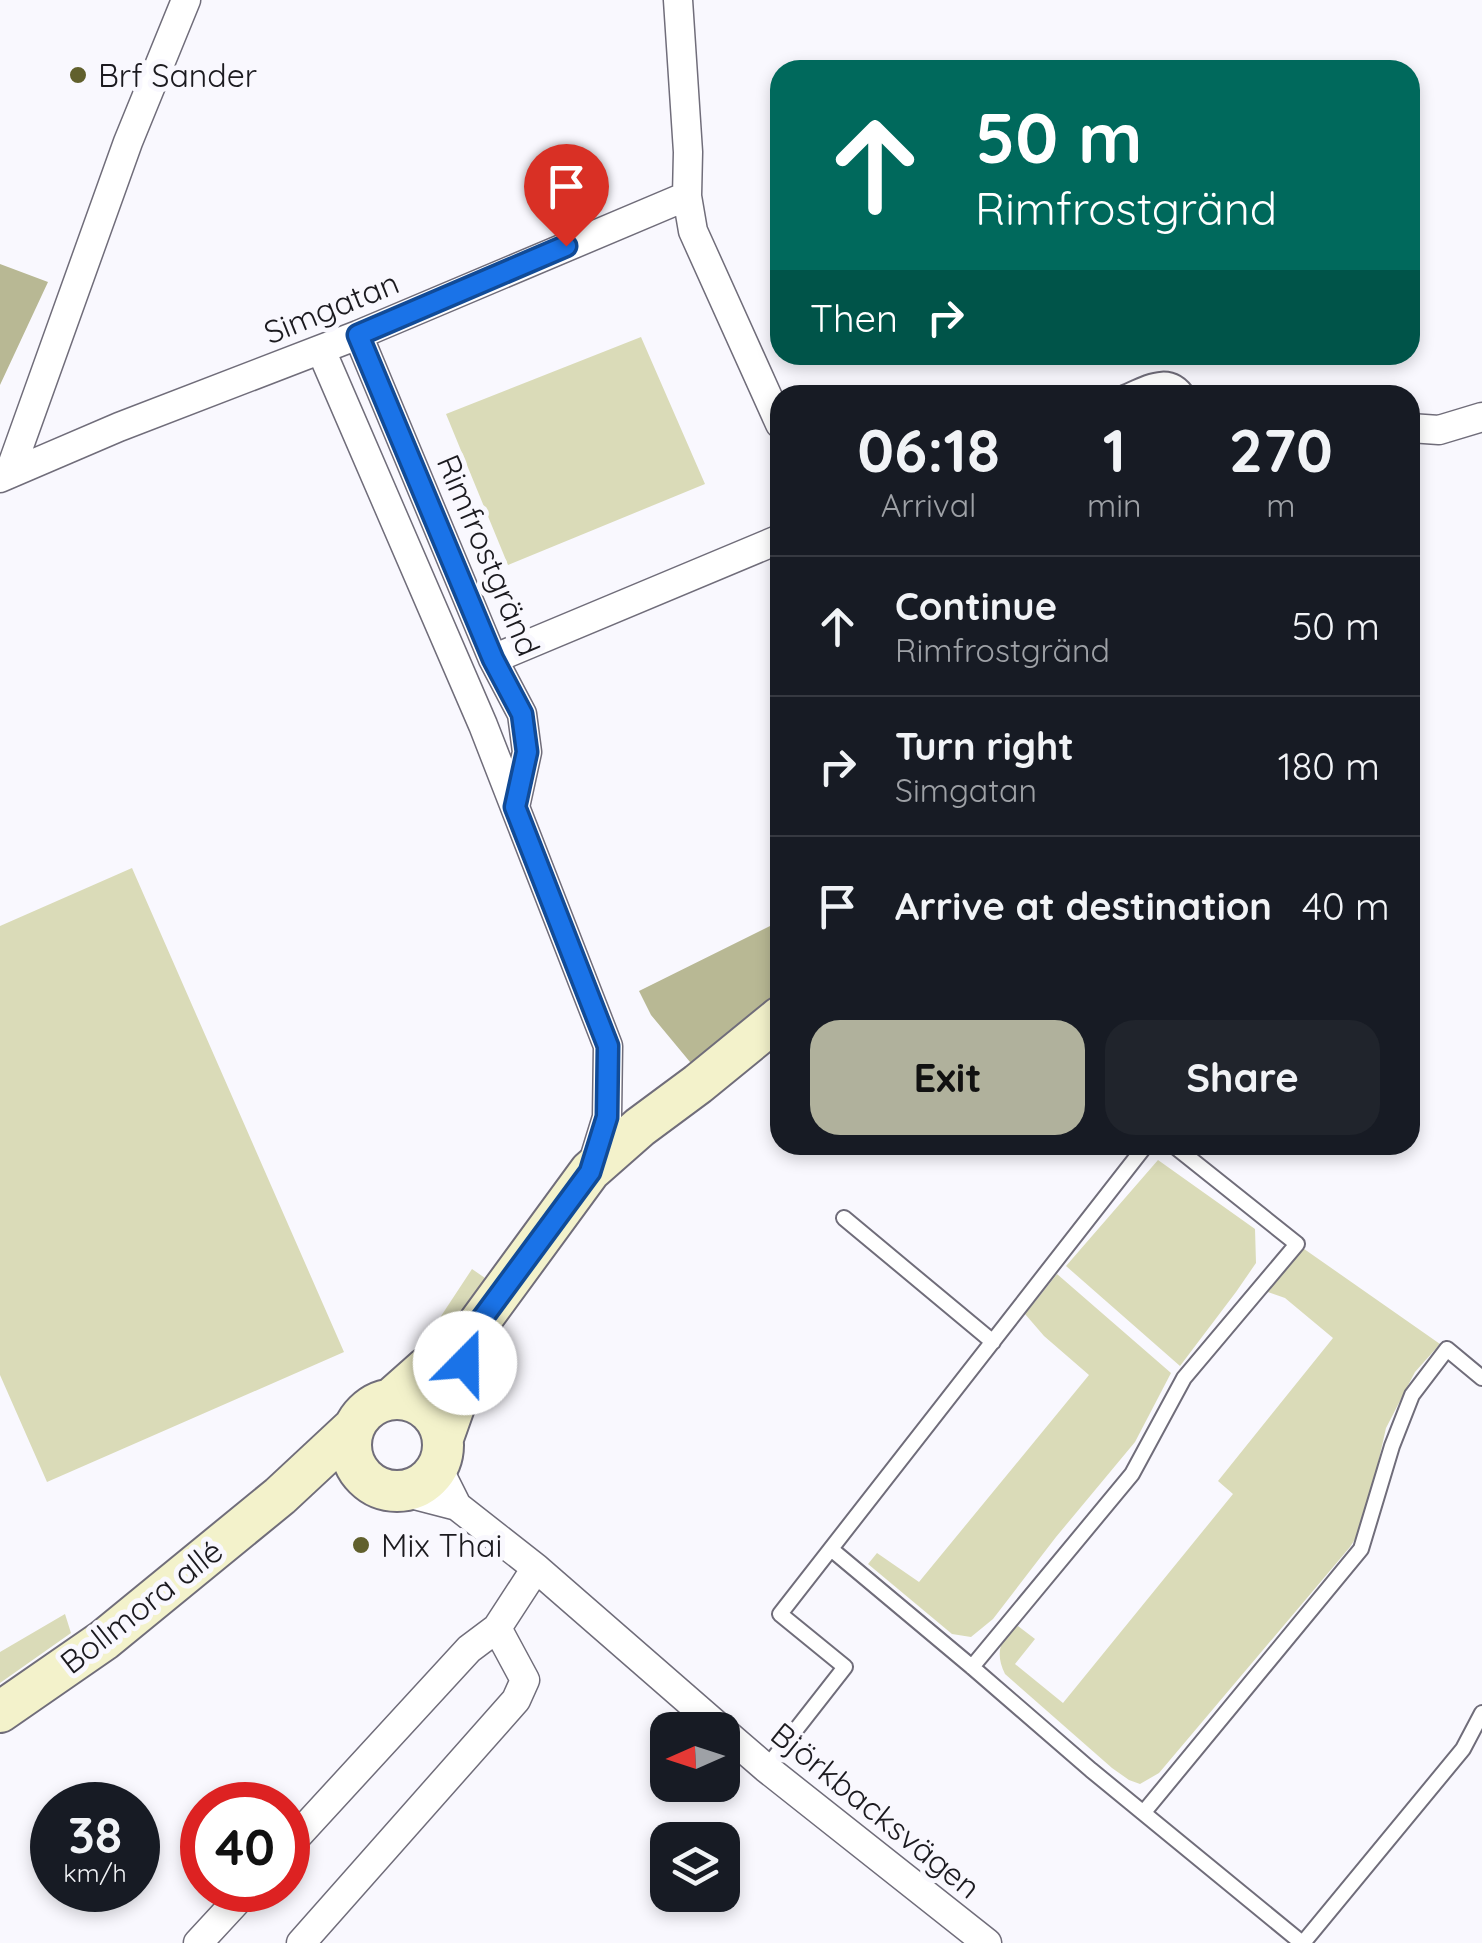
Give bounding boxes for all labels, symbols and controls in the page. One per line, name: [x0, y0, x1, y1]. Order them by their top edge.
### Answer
place label: Brf Sander: [98, 55, 257, 95]
marker: Brf Sander: [67, 64, 89, 86]
text: 50 m: [975, 93, 1142, 181]
icon: ahead: [810, 100, 940, 230]
pin: [524, 144, 609, 247]
icon: arrive: [539, 159, 594, 214]
text: Rimfrostgränd: [975, 180, 1277, 236]
street label: Simgatan: [258, 262, 404, 352]
icon: right: [918, 290, 973, 345]
text: Then: [810, 294, 898, 342]
text: 06:18: [857, 412, 1000, 487]
text: 1: [1103, 412, 1126, 487]
text: 270: [1229, 412, 1333, 487]
street label: Rimfrostgränd: [429, 448, 549, 662]
text: Arrival: [881, 485, 976, 525]
text: min: [1087, 485, 1142, 525]
text: m: [1266, 485, 1295, 525]
text: Continue: [895, 582, 1057, 630]
icon: ahead: [810, 599, 865, 654]
text: 50 m: [1292, 602, 1380, 650]
text: Rimfrostgränd: [895, 630, 1110, 670]
text: Turn right: [895, 722, 1074, 770]
icon: right: [810, 739, 865, 794]
text: 180 m: [1278, 742, 1380, 790]
text: Simgatan: [895, 770, 1037, 810]
icon: arrive: [810, 879, 865, 934]
text: Arrive at destination: [895, 882, 1272, 930]
text: 40 m: [1302, 882, 1390, 930]
button: Exit: [810, 1020, 1085, 1135]
button: Share: [1105, 1020, 1380, 1135]
position arrow: [413, 1311, 517, 1415]
place label: Mix Thai: [381, 1525, 502, 1565]
street label: Bollmora allé: [52, 1530, 230, 1682]
marker: Mix Thai: [350, 1534, 372, 1556]
north arrow: [650, 1712, 740, 1802]
map controls: [650, 1712, 740, 1912]
street label: Björkbacksvägen: [763, 1713, 989, 1907]
speed limit sign: 40: [180, 1782, 310, 1912]
text: 38: [68, 1803, 122, 1866]
button: layers: [650, 1822, 740, 1912]
text: km/h: [63, 1857, 127, 1888]

